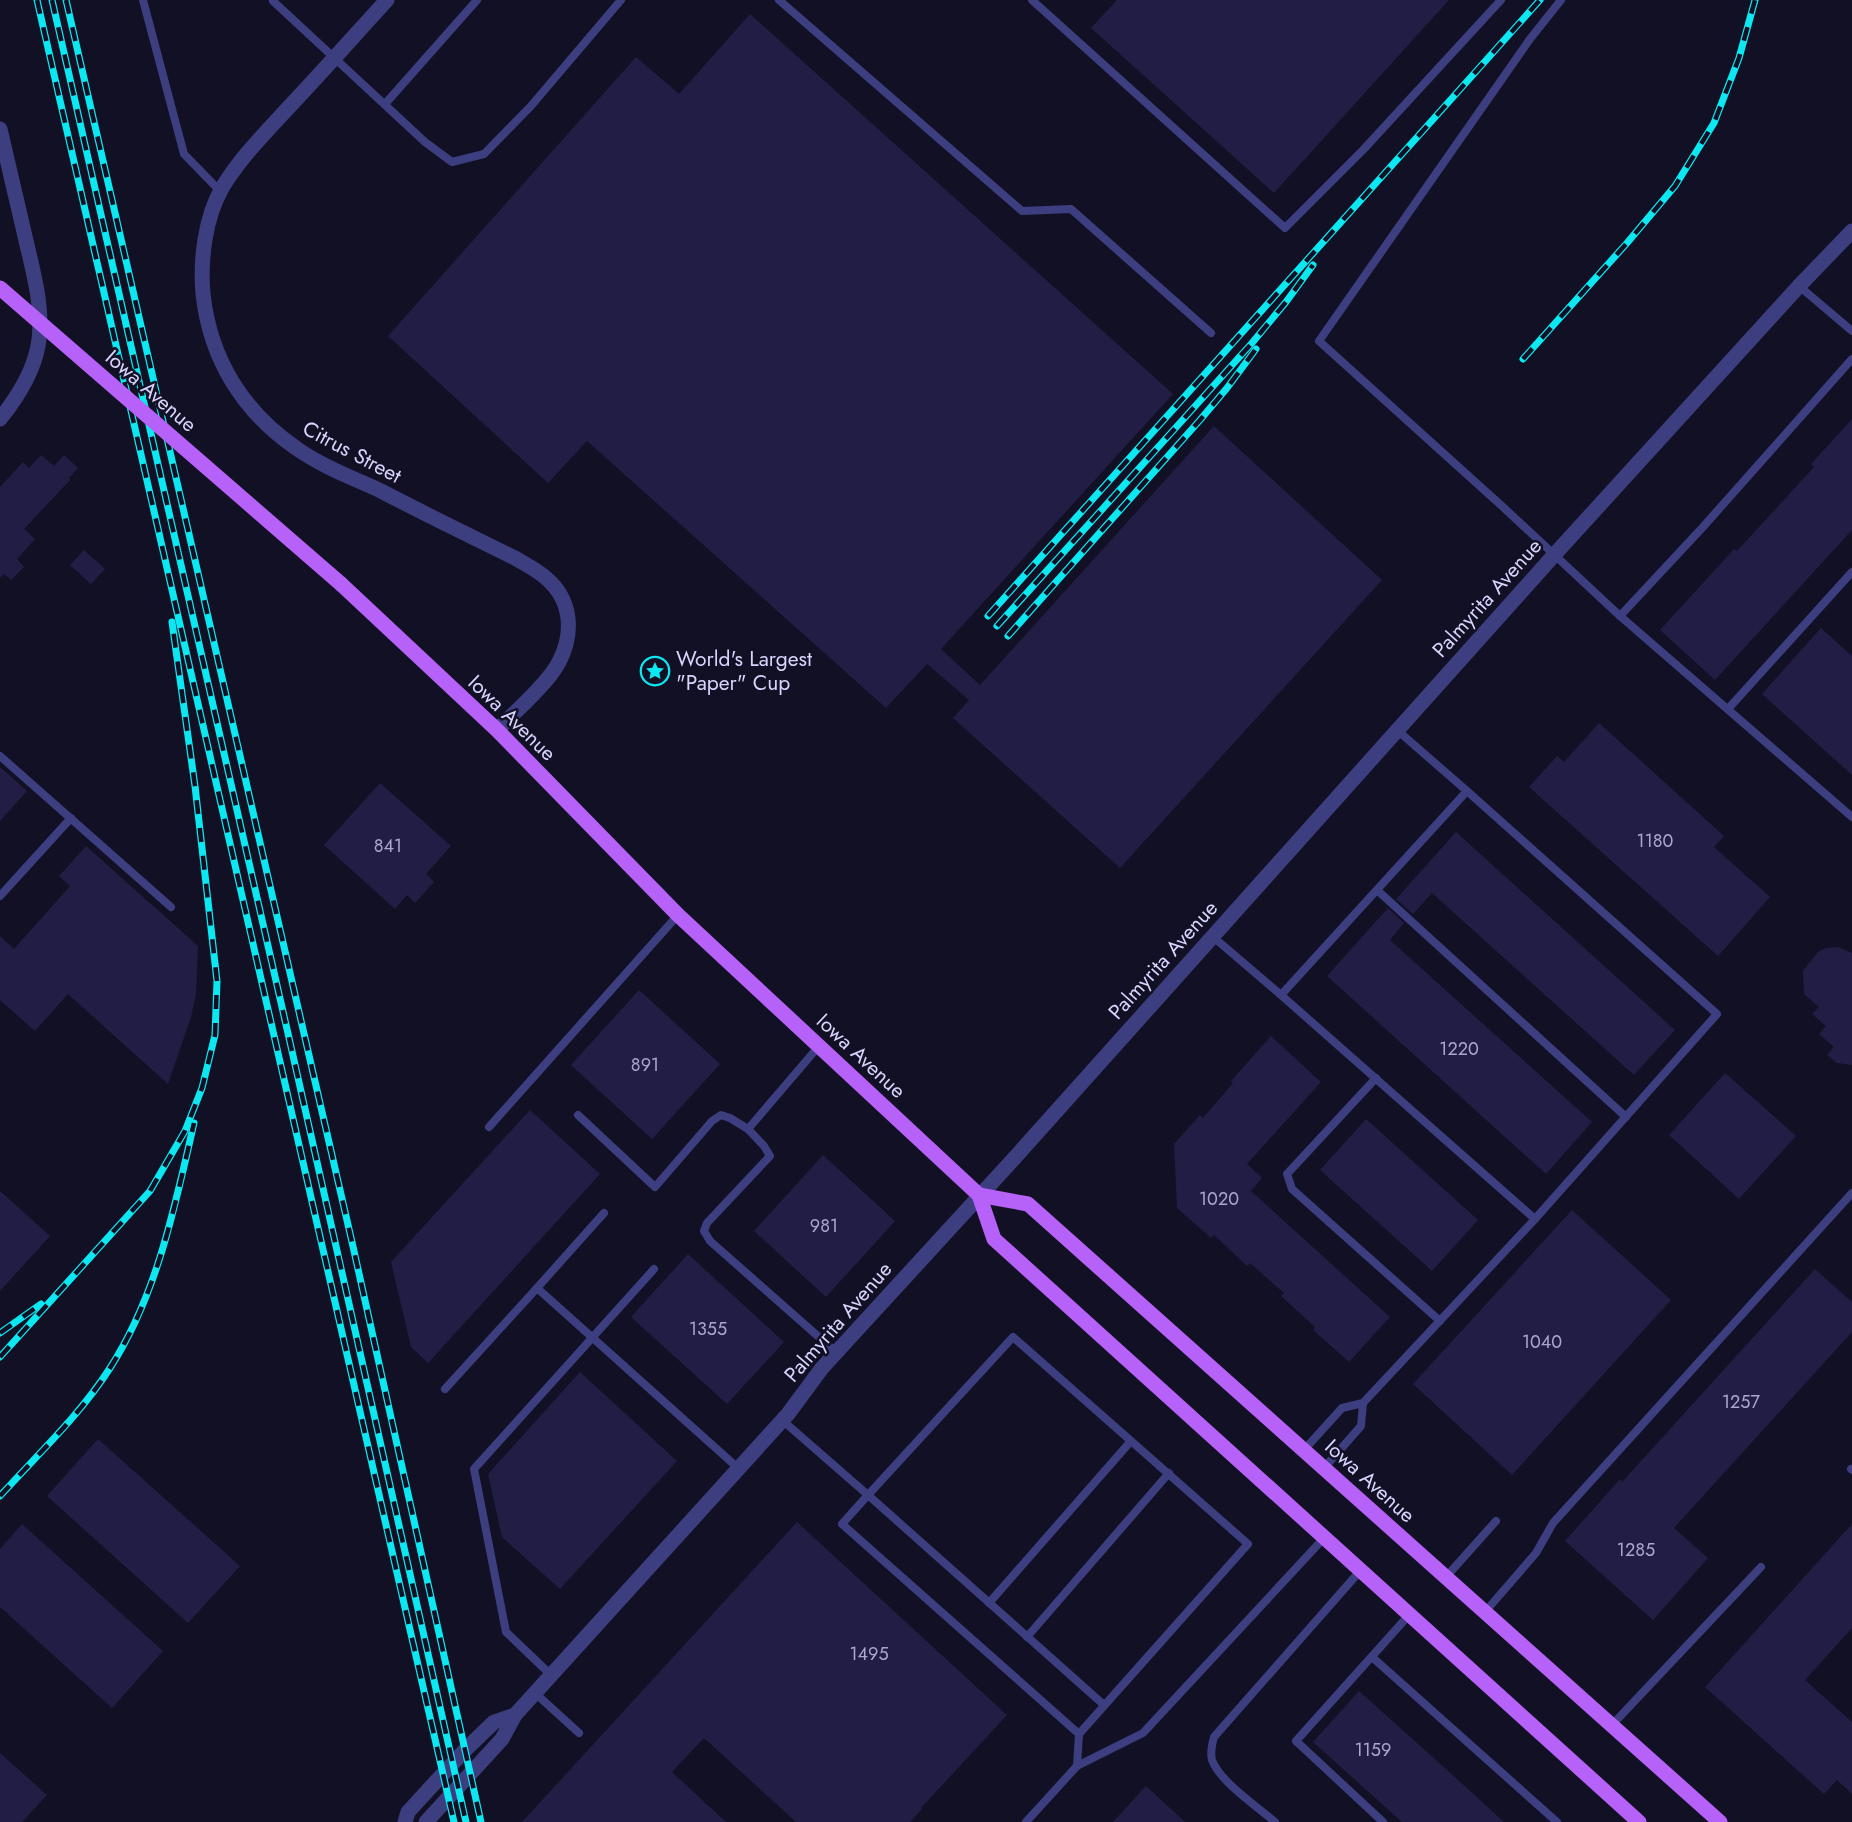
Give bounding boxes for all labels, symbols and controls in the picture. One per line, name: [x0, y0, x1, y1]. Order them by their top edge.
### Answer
street label: Iowa Avenue: [99, 343, 203, 439]
street label: Citrus Street: [297, 413, 407, 491]
street label: Palmyrita Avenue: [1425, 532, 1549, 664]
place label: World's Largest "Paper" Cup: [676, 644, 812, 698]
place icon: World's Largest "Paper" Cup: [639, 655, 671, 687]
street label: Iowa Avenue: [461, 668, 563, 768]
house number: 1180: [1637, 828, 1674, 854]
house number: 841: [374, 833, 402, 859]
street label: Palmyrita Avenue: [1101, 894, 1225, 1026]
street label: Iowa Avenue: [810, 1007, 912, 1105]
house number: 1220: [1439, 1036, 1479, 1062]
house number: 891: [631, 1052, 659, 1078]
house number: 1020: [1199, 1186, 1239, 1212]
house number: 981: [810, 1213, 838, 1239]
street label: Palmyrita Avenue: [777, 1255, 899, 1389]
house number: 1355: [689, 1316, 727, 1342]
house number: 1040: [1522, 1329, 1562, 1355]
house number: 1257: [1722, 1389, 1761, 1415]
street label: Iowa Avenue: [1318, 1432, 1422, 1530]
house number: 1285: [1617, 1537, 1655, 1563]
house number: 1495: [849, 1641, 889, 1667]
house number: 1159: [1355, 1737, 1391, 1763]

